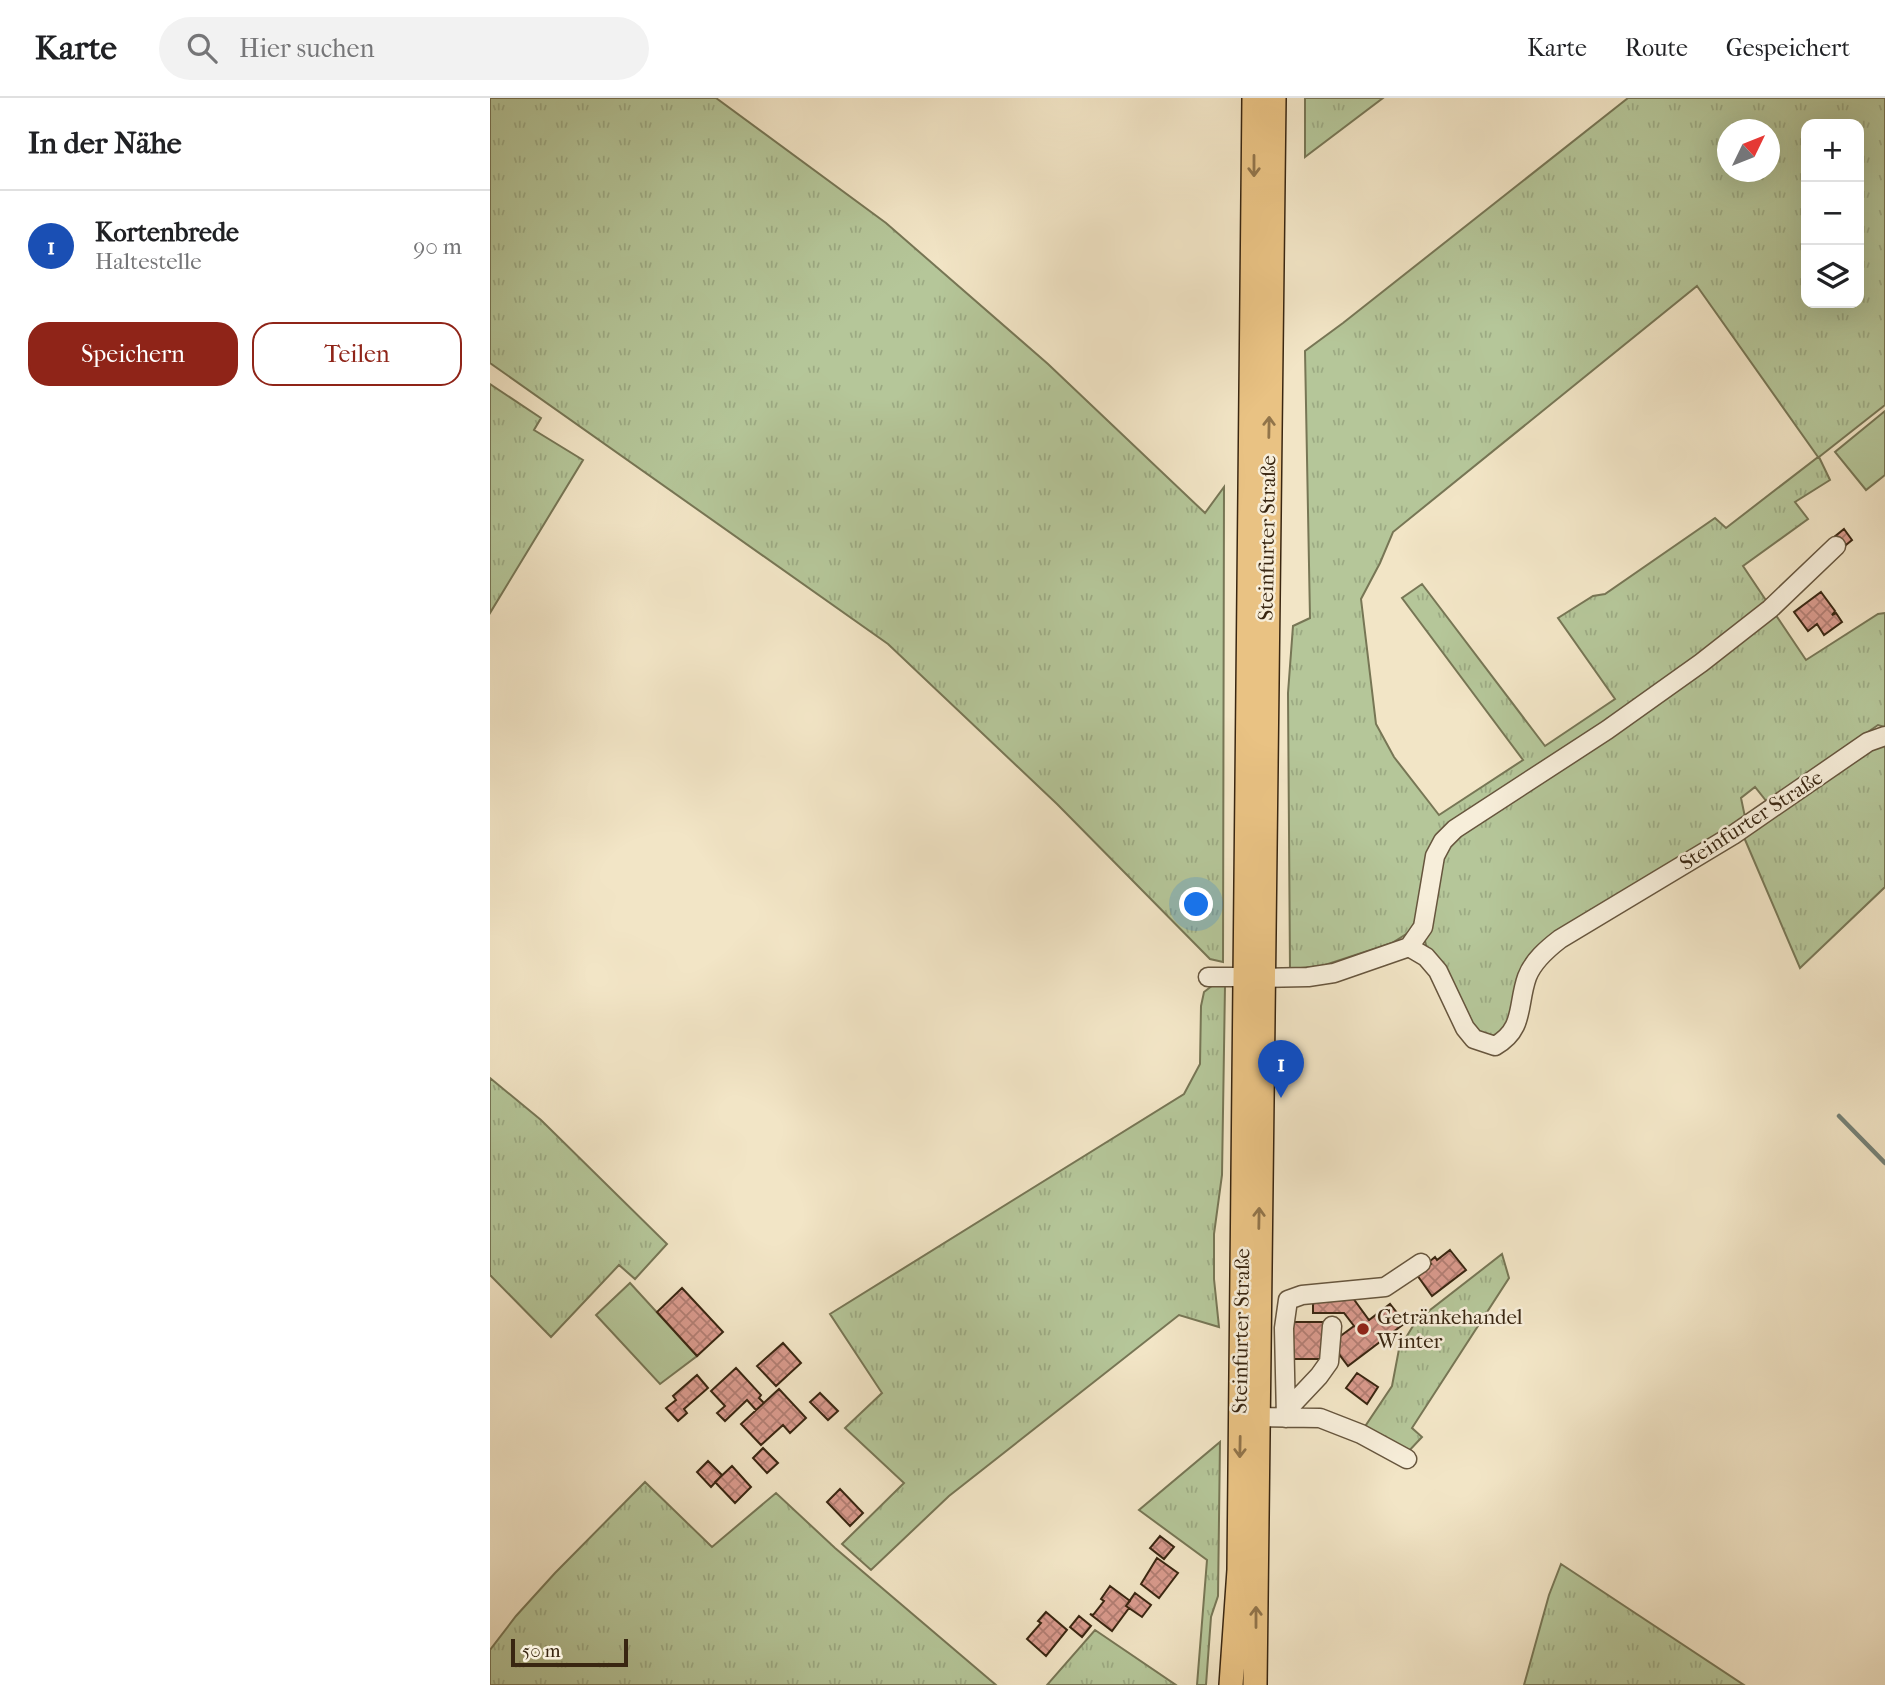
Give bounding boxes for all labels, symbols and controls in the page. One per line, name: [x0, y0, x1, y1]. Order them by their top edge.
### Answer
search box: [159, 17, 649, 80]
text: Karte: [35, 29, 117, 68]
icon: search: [183, 29, 221, 67]
text: Hier suchen: [239, 33, 375, 64]
text: Karte: [1527, 34, 1587, 62]
text: Route: [1625, 34, 1688, 62]
text: Gespeichert: [1726, 34, 1850, 62]
north arrow: [1717, 119, 1780, 182]
map controls: [1801, 119, 1864, 308]
button: +: [1801, 119, 1864, 182]
text: In der Nähe: [28, 126, 182, 161]
one-way arrow: [1247, 154, 1261, 177]
button: −: [1801, 182, 1864, 245]
text: Kortenbrede: [95, 217, 239, 248]
text: 1: [47, 233, 55, 260]
text: 90 m: [413, 233, 462, 260]
button: layers: [1801, 245, 1864, 308]
text: Haltestelle: [95, 248, 202, 275]
button: Speichern: [28, 322, 238, 386]
button: Teilen: [252, 322, 462, 386]
one-way arrow: [1262, 416, 1276, 439]
street label: Steinfurter Straße: [1254, 455, 1280, 621]
street label: Steinfurter Straße: [1675, 765, 1827, 875]
your location: [1179, 887, 1213, 921]
pin: 1: [1258, 1040, 1304, 1098]
one-way arrow: [1253, 1207, 1266, 1230]
street label: Steinfurter Straße: [1228, 1248, 1254, 1414]
place label: Getränkehandel Winter: [1376, 1305, 1523, 1353]
marker: Getränkehandel Winter: [1355, 1321, 1371, 1337]
one-way arrow: [1233, 1435, 1247, 1458]
one-way arrow: [1249, 1606, 1263, 1629]
scale bar: [511, 1636, 628, 1668]
text: 50 m: [522, 1640, 561, 1662]

